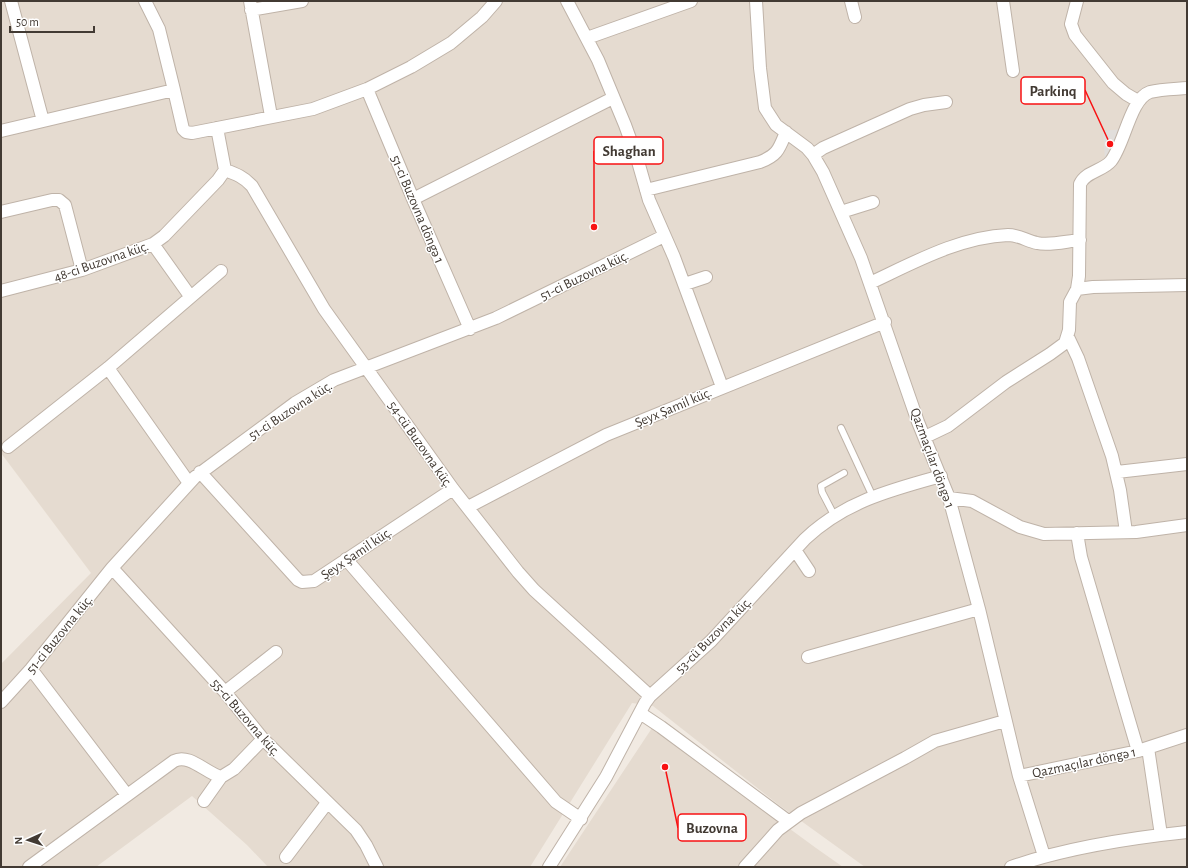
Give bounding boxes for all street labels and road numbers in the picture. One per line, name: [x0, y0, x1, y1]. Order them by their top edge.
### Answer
street label: 51-ci Buzovna döngə 1: [388, 153, 446, 266]
street label: 48-ci Buzovna küç.: [52, 239, 151, 285]
street label: 51-ci Buzovna küç.: [538, 248, 631, 303]
street label: 51-ci Buzovna küç.: [246, 379, 335, 443]
street label: Şeyx Şamil küç.: [633, 385, 714, 430]
street label: 54-cü Buzovna küç.: [385, 399, 455, 490]
street label: Qazmaçılar döngə 1: [907, 406, 957, 510]
street label: Şeyx Şamil küç.: [319, 525, 394, 583]
street label: 51-ci Buzovna küç.: [24, 593, 96, 677]
street label: 53-cü Buzovna küç.: [673, 595, 754, 676]
street label: 55-ci Buzovna küç.: [208, 676, 283, 759]
street label: Qazmaçılar döngə 1: [1031, 745, 1137, 781]

